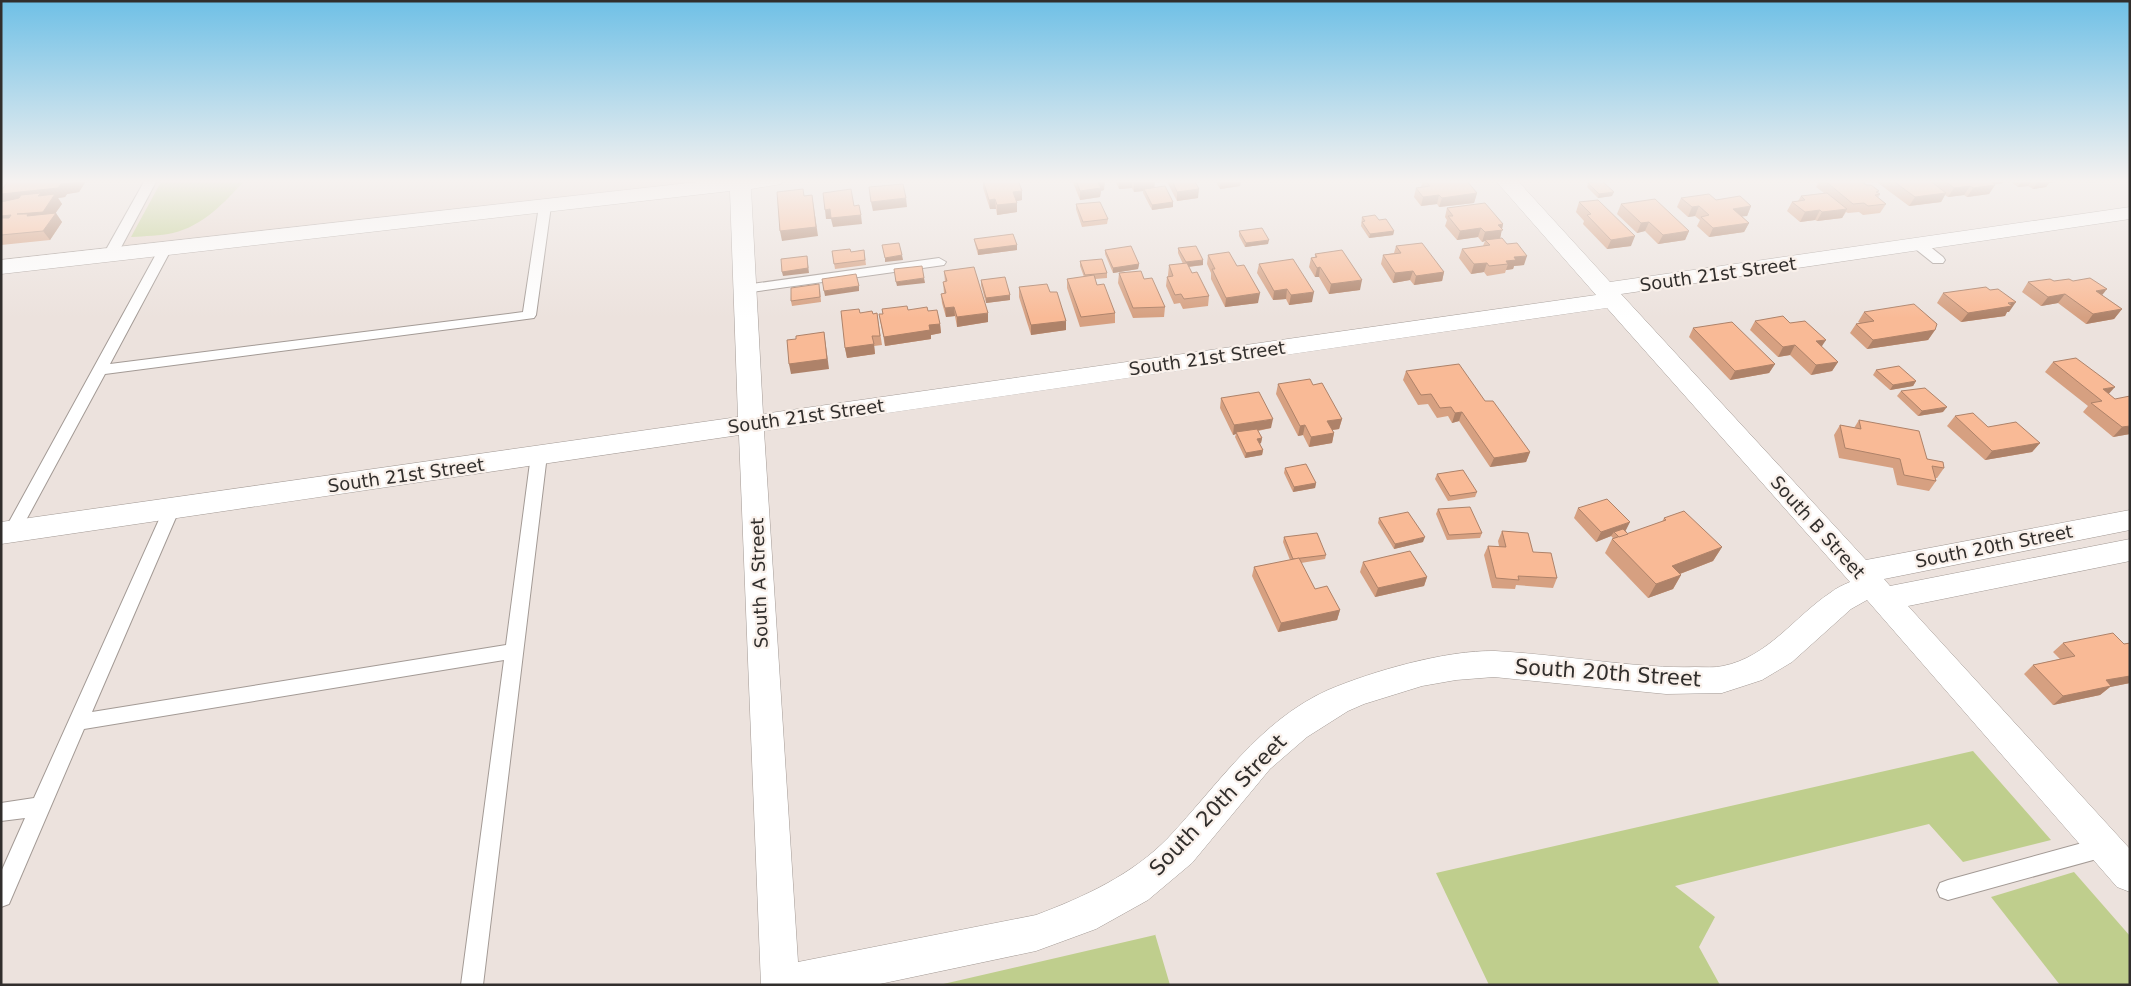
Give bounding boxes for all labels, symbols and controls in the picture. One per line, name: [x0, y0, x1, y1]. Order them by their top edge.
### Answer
street label: South 21st Street: [1638, 253, 1798, 295]
street label: South 21st Street: [1127, 337, 1287, 379]
street label: South 21st Street: [726, 395, 886, 437]
street label: South 21st Street: [326, 454, 486, 496]
street label: South B Street: [1766, 471, 1870, 583]
street label: South A Street: [746, 517, 772, 649]
street label: South 20th Street: [1914, 520, 2074, 572]
street label: South 20th Street: [1514, 655, 1702, 691]
street label: South 20th Street: [1145, 730, 1291, 880]

